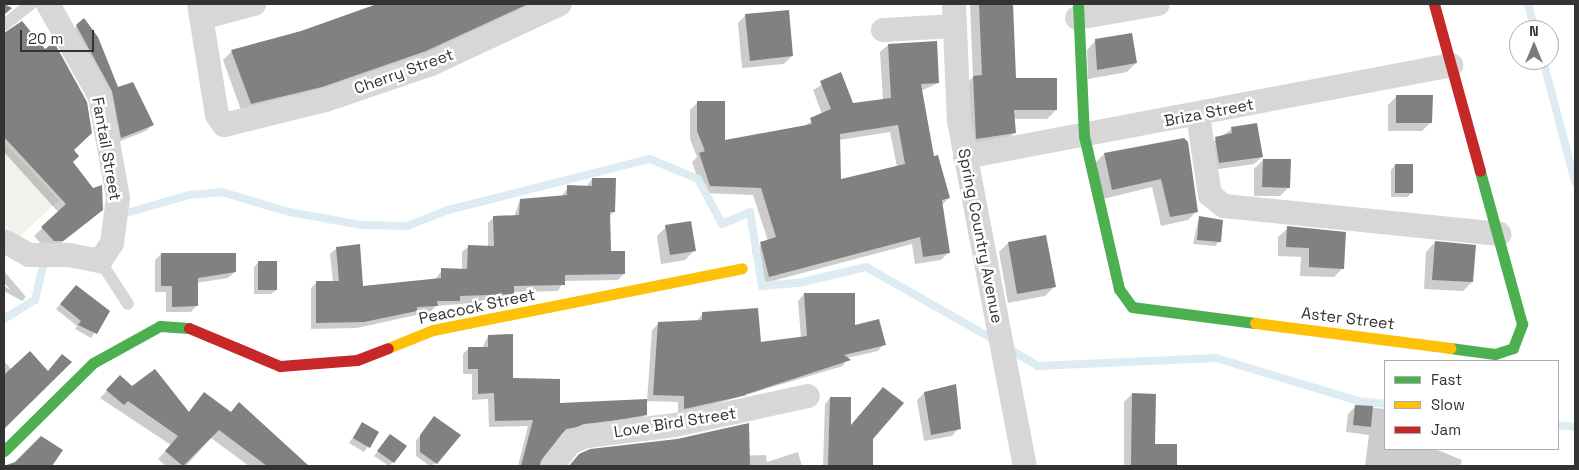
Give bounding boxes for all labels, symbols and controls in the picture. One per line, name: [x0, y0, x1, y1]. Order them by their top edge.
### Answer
scale bar: [22, 20, 96, 52]
north arrow: [1509, 20, 1559, 70]
text: N: [1529, 22, 1539, 40]
text: 20 m: [28, 29, 63, 48]
street label: Cherry Street: [352, 45, 456, 99]
street label: Briza Street: [1162, 95, 1256, 131]
street label: Fantail Street: [87, 96, 125, 202]
street label: Spring Country Avenue: [954, 147, 1006, 325]
street label: Peacock Street: [417, 285, 537, 329]
street label: Aster Street: [1300, 304, 1396, 334]
legend: [1384, 360, 1559, 450]
text: Fast: [1431, 370, 1462, 389]
text: Slow: [1431, 395, 1465, 414]
street label: Love Bird Street: [612, 404, 738, 442]
text: Jam: [1431, 420, 1461, 439]

